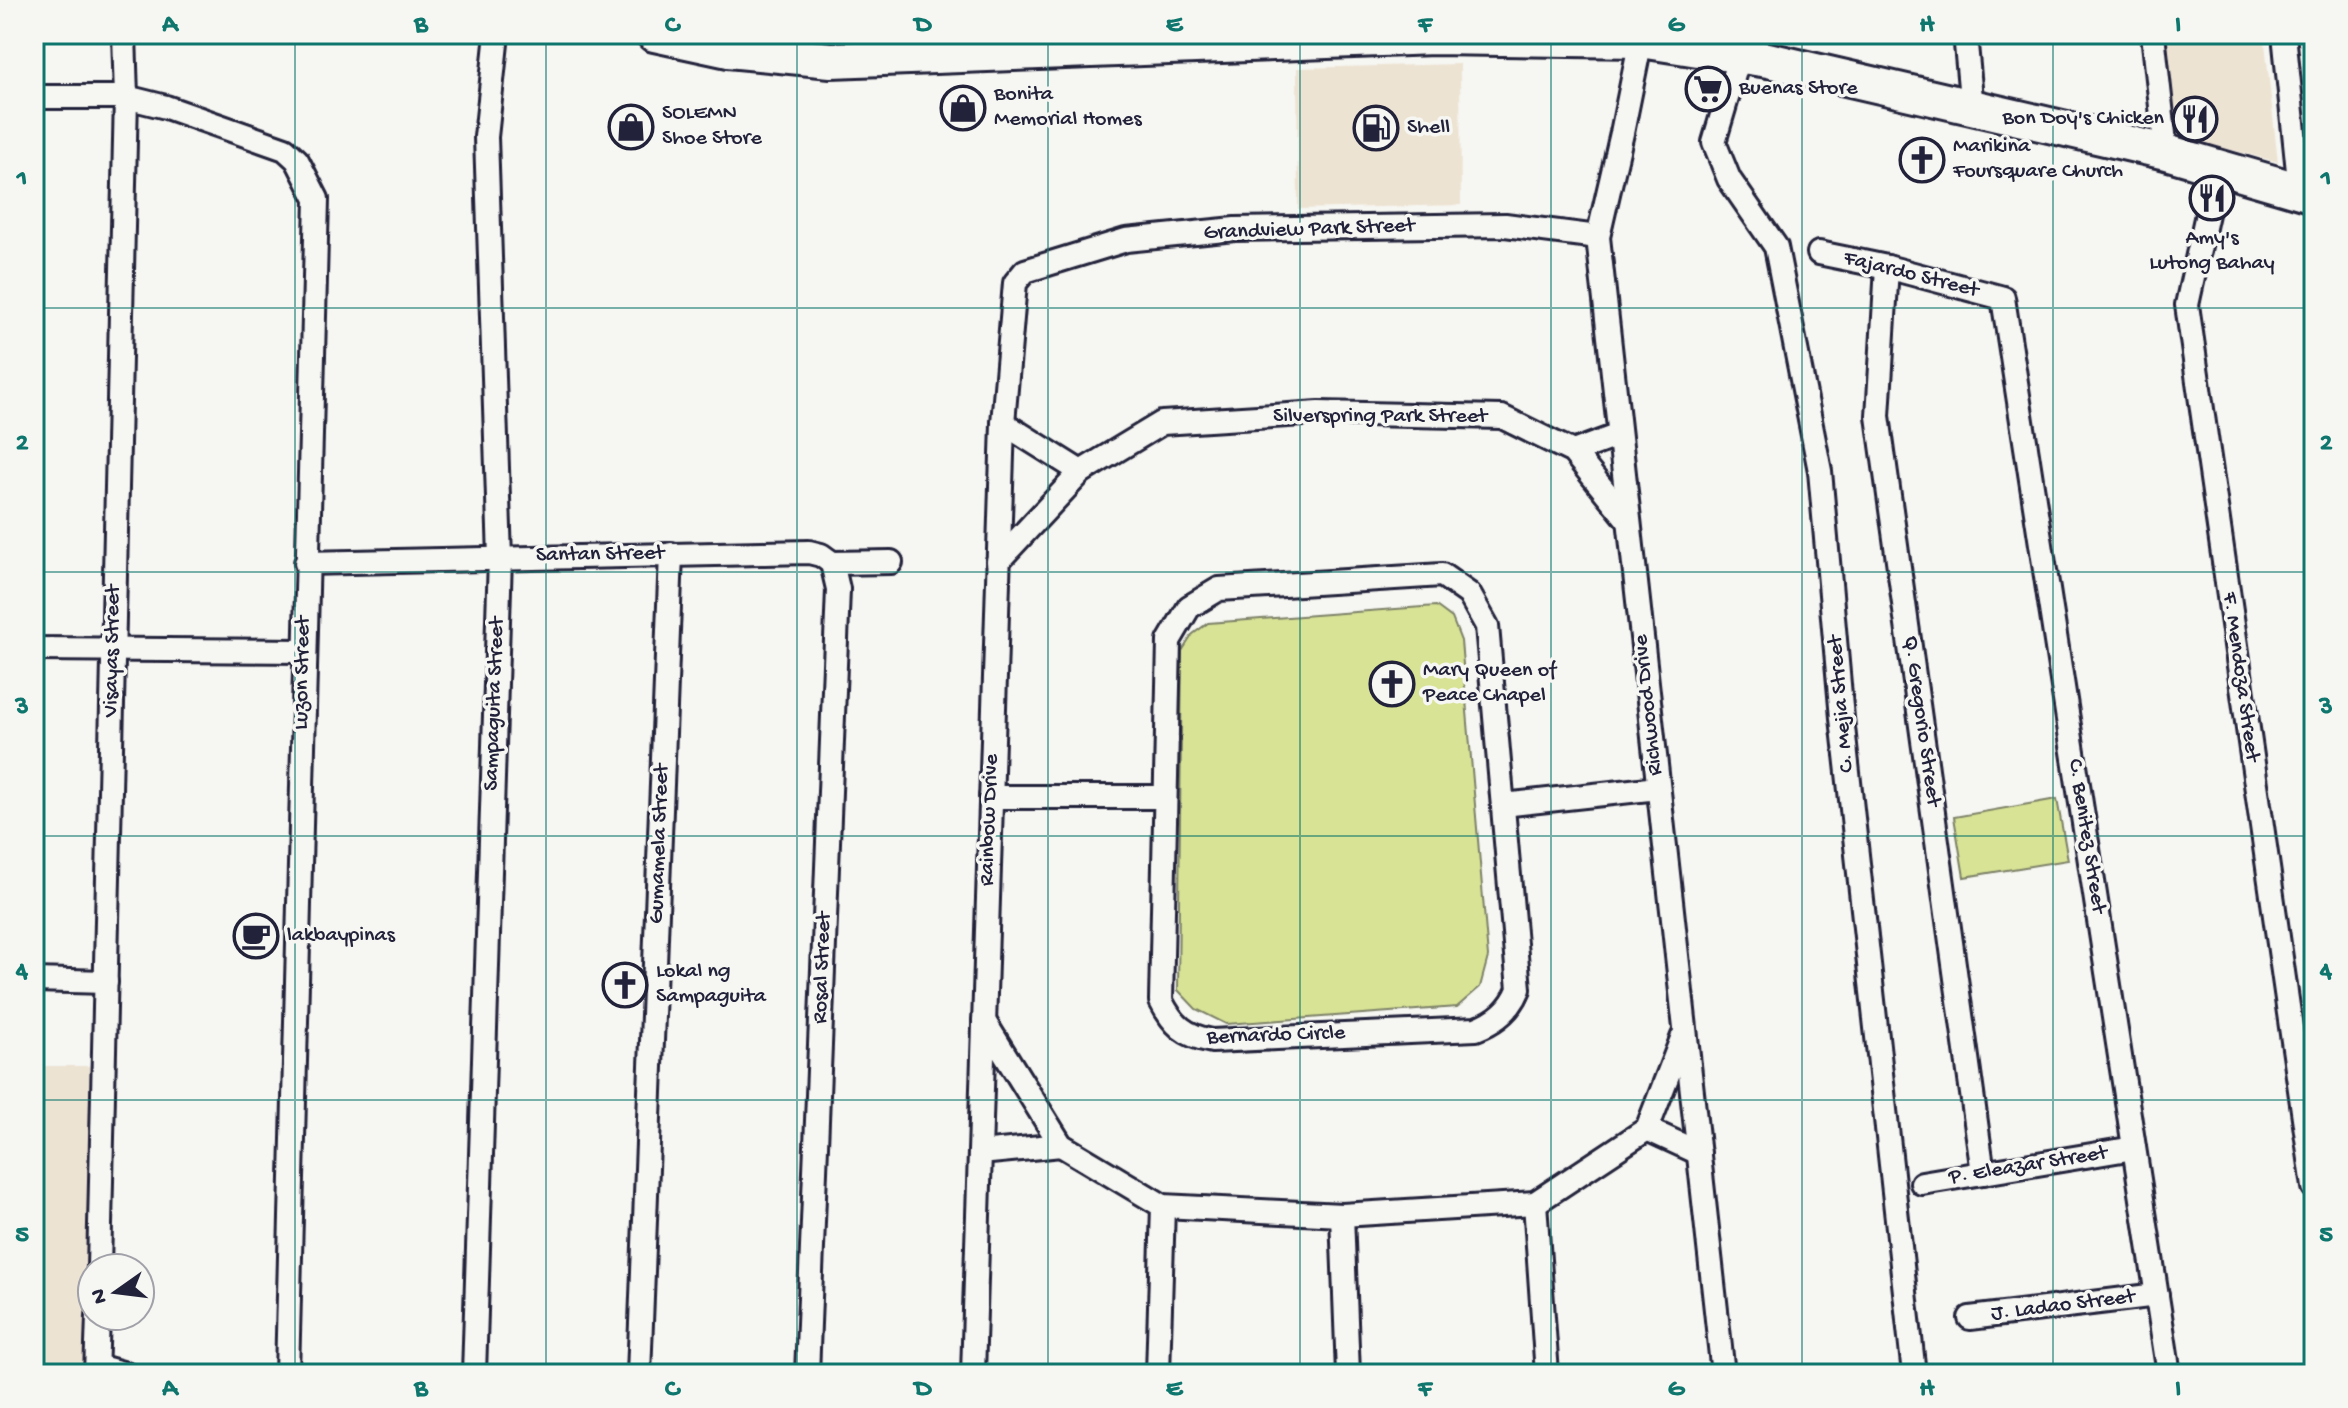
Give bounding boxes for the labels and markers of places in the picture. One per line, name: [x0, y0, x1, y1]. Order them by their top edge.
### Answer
supermarket icon: Buenas Store: [1684, 65, 1732, 113]
place label: Buenas Store: [1738, 76, 1858, 102]
place label: Bonita Memorial Homes: [993, 82, 1142, 133]
shop icon: Bonita Memorial Homes: [939, 84, 987, 132]
restaurant icon: Bon Doy's Chicken: [2171, 95, 2219, 143]
place label: SOLEMN Shoe Store: [662, 101, 762, 152]
shop icon: SOLEMN Shoe Store: [607, 103, 655, 151]
fuel station icon: Shell: [1352, 104, 1400, 152]
place label: Bon Doy's Chicken: [2002, 106, 2165, 132]
place label: Shell: [1407, 115, 1450, 141]
place label: Marikina Foursquare Church: [1952, 134, 2123, 185]
church icon: Marikina Foursquare Church: [1898, 136, 1946, 184]
restaurant icon: Amy's Lutong Bahay: [2188, 174, 2236, 222]
place label: Amy's Lutong Bahay: [2149, 226, 2275, 277]
place label: Mary Queen of Peace Chapel: [1422, 658, 1558, 709]
church icon: Mary Queen of Peace Chapel: [1368, 660, 1416, 708]
cafe icon: lakbaypinas: [232, 912, 280, 960]
place label: lakbaypinas: [287, 923, 396, 949]
place label: Lokal ng Sampaguita: [656, 959, 767, 1010]
church icon: Lokal ng Sampaguita: [601, 961, 649, 1009]

